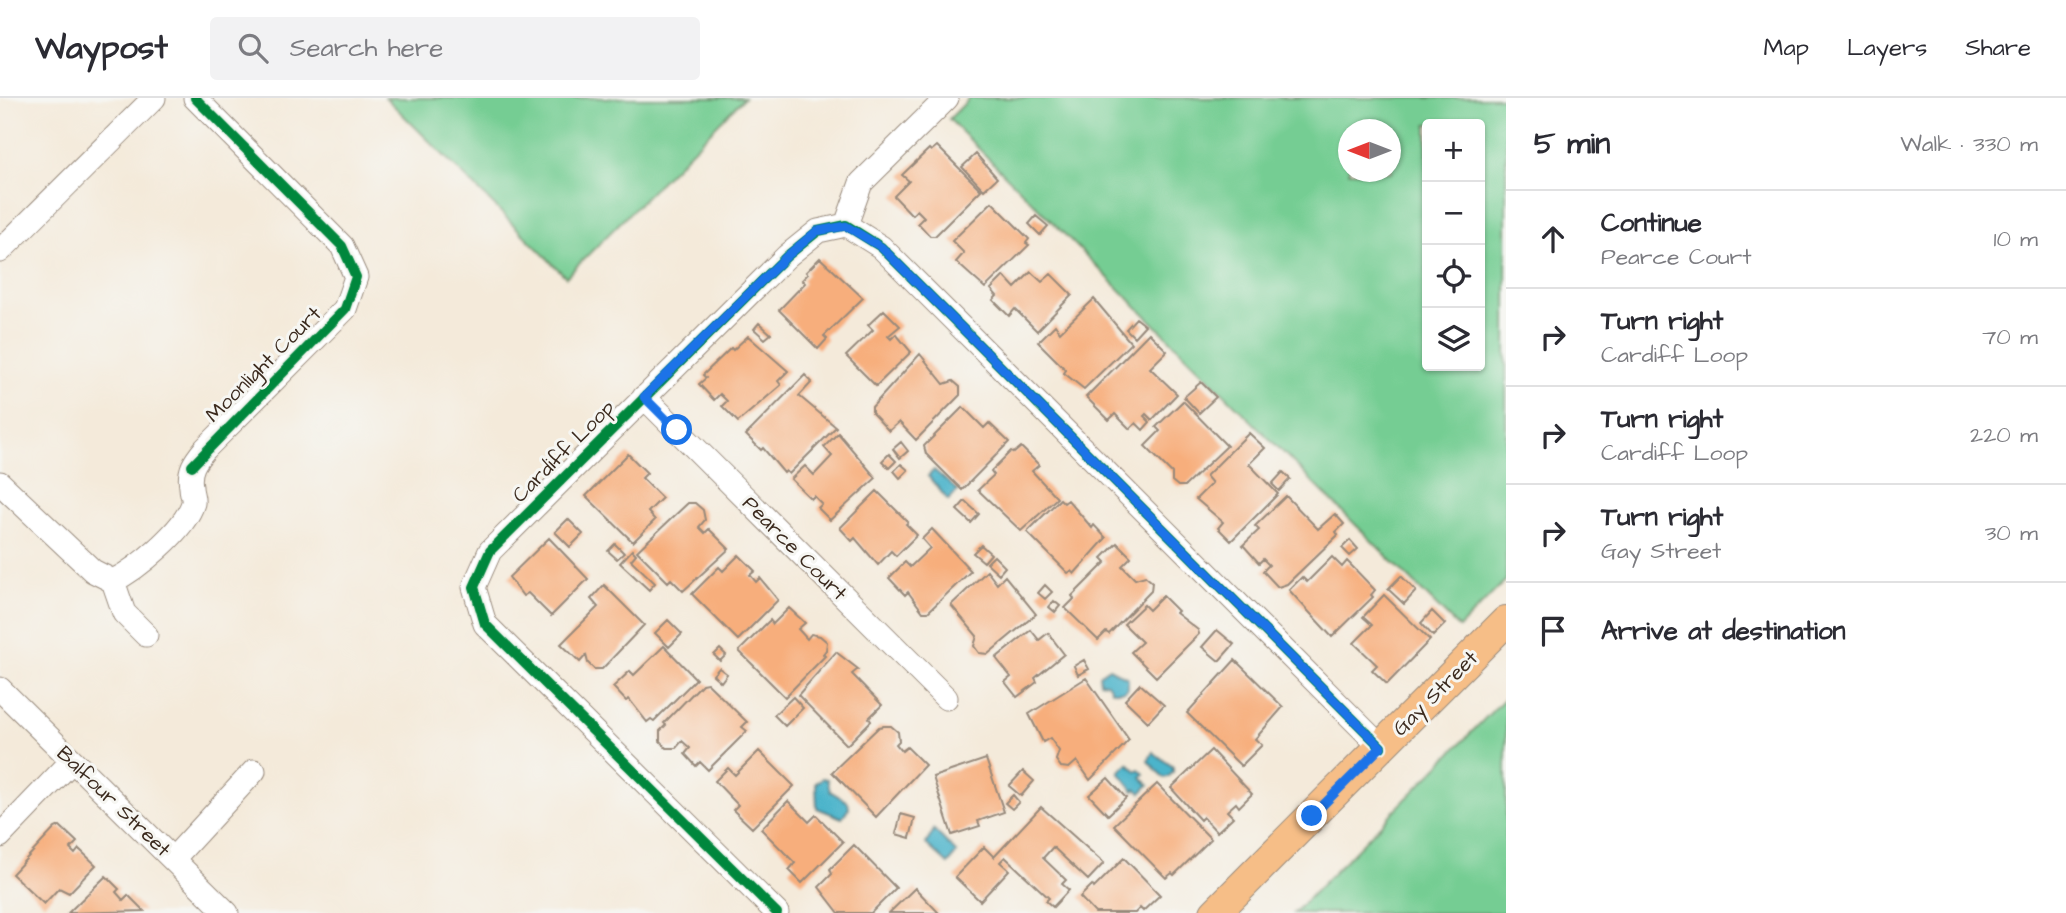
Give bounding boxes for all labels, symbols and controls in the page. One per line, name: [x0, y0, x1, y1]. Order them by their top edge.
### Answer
search box: [210, 17, 700, 80]
text: Waypost: [35, 25, 168, 71]
icon: search: [234, 29, 272, 67]
text: Search here: [290, 30, 443, 66]
text: Map: [1764, 31, 1809, 65]
text: Layers: [1847, 31, 1927, 65]
text: Share: [1965, 31, 2031, 65]
north arrow: [1338, 119, 1401, 182]
map controls: [1422, 119, 1485, 371]
button: +: [1422, 119, 1485, 182]
text: 5 min: [1534, 123, 1610, 165]
text: Walk · 330 m: [1900, 128, 2038, 160]
button: −: [1422, 182, 1485, 245]
text: Continue: [1601, 205, 1702, 241]
icon: ahead: [1534, 220, 1572, 258]
text: 10 m: [1993, 223, 2038, 255]
text: Pearce Court: [1601, 241, 1752, 273]
button: locate: [1422, 245, 1485, 308]
street label: Moonlight Court: [199, 299, 330, 430]
text: Turn right: [1601, 303, 1723, 339]
button: layers: [1422, 308, 1485, 371]
icon: right: [1534, 318, 1572, 356]
text: 70 m: [1982, 321, 2038, 353]
text: Cardiff Loop: [1601, 339, 1748, 371]
street label: Cardiff Loop: [506, 393, 622, 510]
text: Turn right: [1601, 401, 1723, 437]
route start: [661, 414, 692, 445]
icon: right: [1534, 416, 1572, 454]
text: 220 m: [1970, 419, 2038, 451]
text: Cardiff Loop: [1601, 437, 1748, 469]
street label: Pearce Court: [736, 489, 854, 608]
text: Turn right: [1601, 499, 1723, 535]
icon: right: [1534, 514, 1572, 552]
text: 30 m: [1985, 517, 2038, 549]
text: Gay Street: [1601, 535, 1721, 567]
icon: arrive: [1534, 612, 1572, 650]
text: Arrive at destination: [1601, 613, 1846, 649]
street label: Gay Street: [1386, 644, 1486, 744]
street label: Balfour Street: [50, 739, 178, 864]
route end: [1296, 800, 1327, 831]

